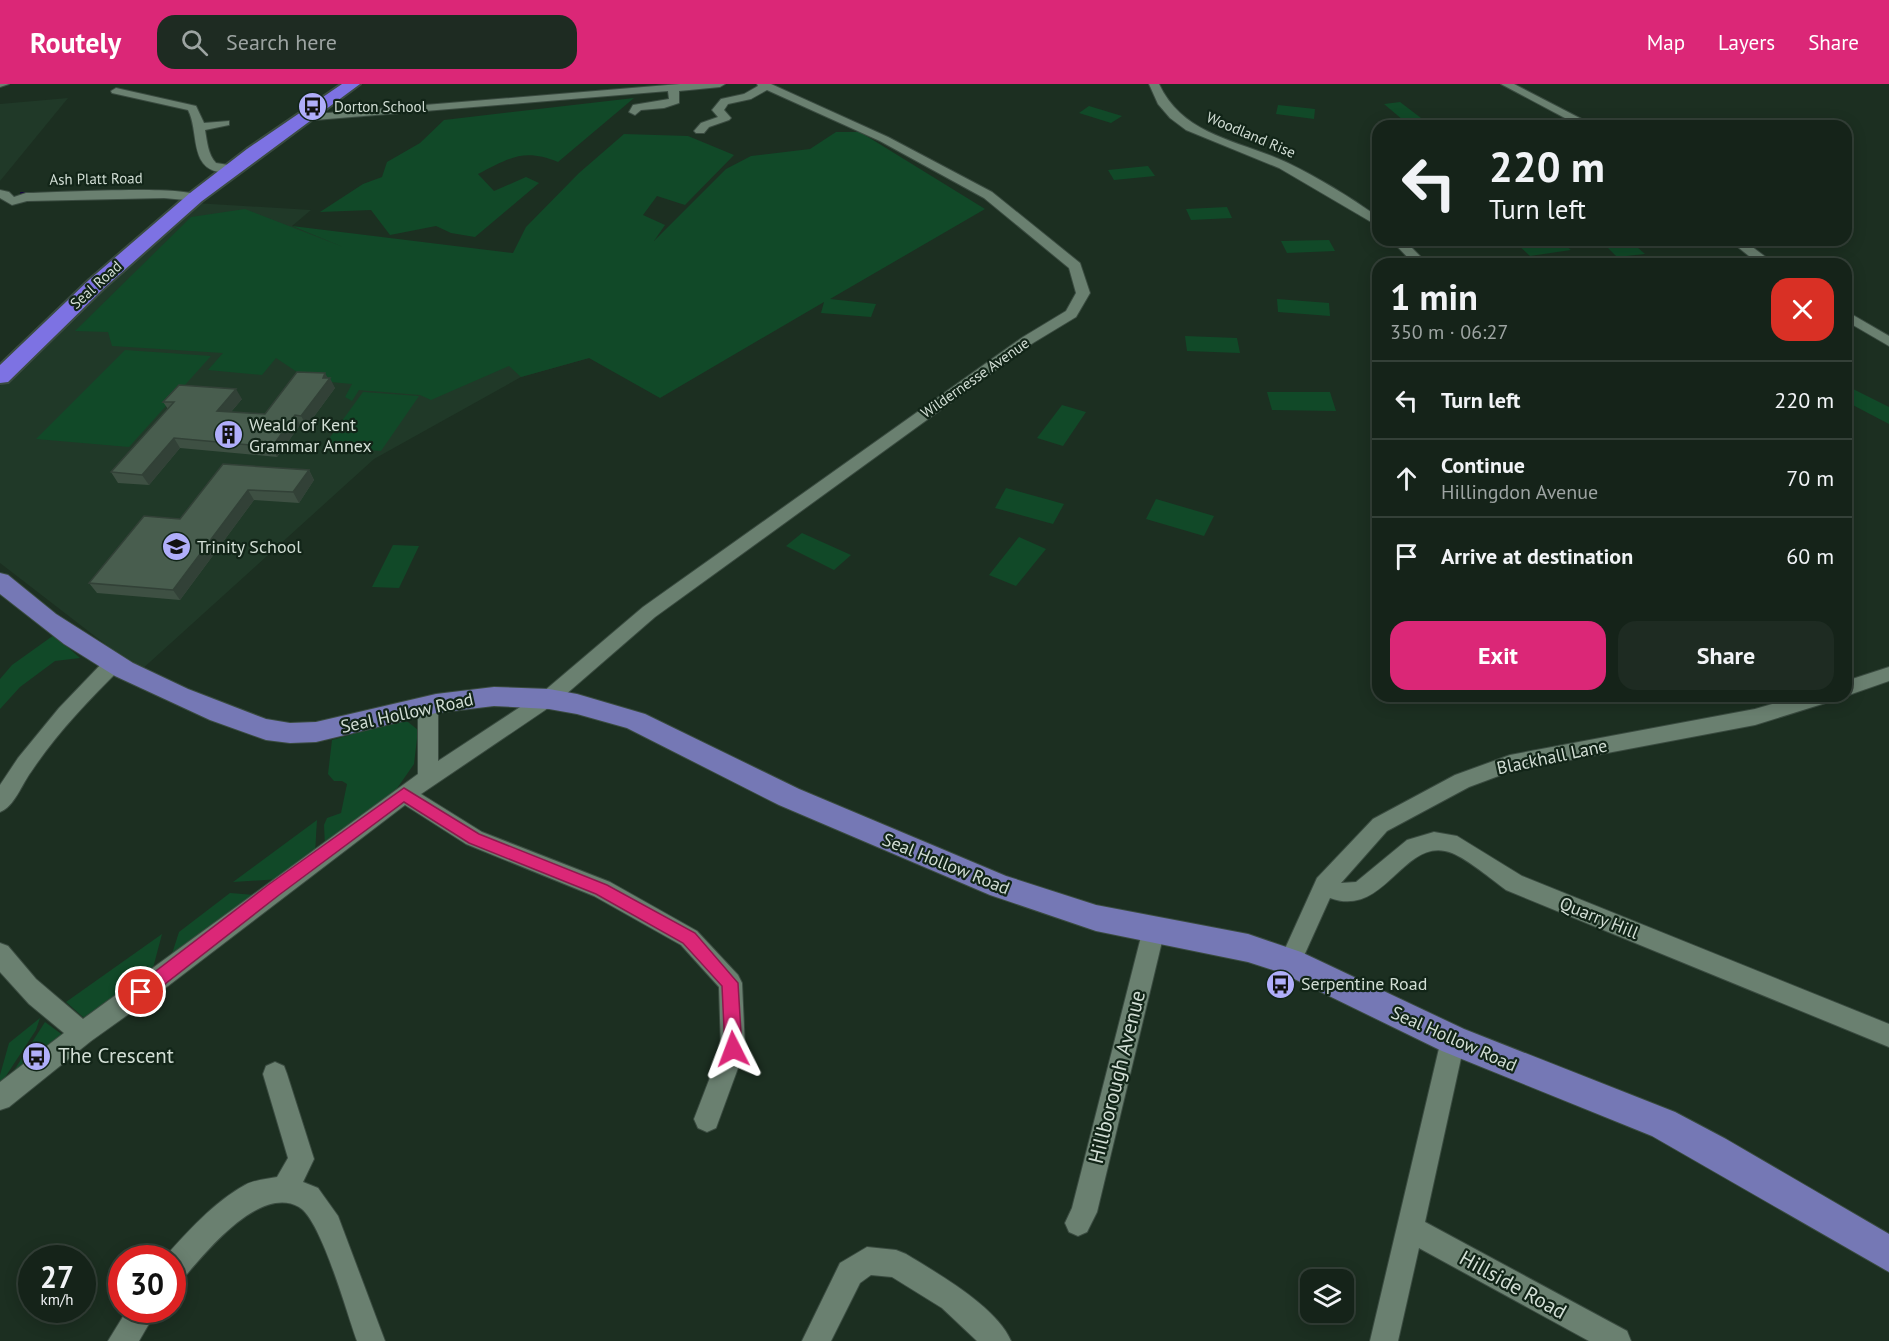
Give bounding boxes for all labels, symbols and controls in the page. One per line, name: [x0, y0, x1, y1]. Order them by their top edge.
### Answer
search box: [157, 15, 577, 69]
text: Routely: [30, 24, 121, 61]
icon: search: [178, 26, 211, 59]
text: Search here: [226, 28, 337, 56]
text: Map: [1647, 29, 1685, 56]
text: Layers: [1718, 29, 1775, 56]
text: Share: [1808, 29, 1859, 56]
bus stop icon: Dorton School: [297, 91, 329, 123]
place label: Dorton School: [334, 97, 427, 116]
street label: Woodland Rise: [1204, 107, 1299, 162]
text: 220 m: [1489, 139, 1605, 194]
icon: left: [1390, 144, 1468, 222]
street label: Ash Platt Road: [49, 168, 143, 189]
text: Turn left: [1489, 192, 1586, 226]
street label: Seal Road: [66, 256, 125, 313]
text: 1 min: [1390, 273, 1478, 320]
button: close: [1771, 278, 1834, 341]
text: 350 m · 06:27: [1390, 319, 1508, 345]
street label: Wildernesse Avenue: [917, 333, 1033, 422]
icon: left: [1390, 384, 1423, 417]
text: Turn left: [1441, 386, 1521, 414]
text: 220 m: [1774, 386, 1834, 414]
place label: Weald of Kent Grammar Annex: [249, 413, 372, 457]
building icon: Weald of Kent Grammar Annex: [212, 419, 244, 451]
text: Continue: [1441, 451, 1525, 479]
icon: ahead: [1390, 462, 1423, 495]
text: 70 m: [1786, 464, 1834, 492]
text: Hillingdon Avenue: [1441, 479, 1598, 505]
school or university icon: Trinity School: [160, 531, 192, 563]
place label: Trinity School: [197, 535, 302, 558]
icon: arrive: [1390, 540, 1423, 573]
text: Arrive at destination: [1441, 542, 1633, 570]
text: 60 m: [1786, 542, 1834, 570]
button: Exit: [1390, 621, 1606, 690]
button: Share: [1618, 621, 1834, 690]
street label: Seal Hollow Road: [338, 687, 475, 738]
street label: Blackhall Lane: [1495, 734, 1609, 779]
street label: Seal Hollow Road: [879, 828, 1013, 900]
street label: Quarry Hill: [1556, 891, 1643, 944]
pin: [115, 966, 166, 1017]
bus stop icon: Serpentine Road: [1264, 968, 1296, 1000]
place label: Serpentine Road: [1301, 972, 1427, 995]
icon: arrive: [124, 975, 157, 1008]
street label: Hillborough Avenue: [1082, 987, 1151, 1166]
street label: Seal Hollow Road: [1388, 1001, 1521, 1077]
position arrow: [701, 1017, 765, 1081]
bus stop icon: The Crescent: [21, 1040, 53, 1072]
place label: The Crescent: [58, 1042, 174, 1069]
street label: Hillside Road: [1455, 1244, 1572, 1325]
speed limit sign: 30: [108, 1245, 186, 1323]
text: 27: [40, 1257, 74, 1296]
map controls: [1300, 1269, 1354, 1323]
button: layers: [1300, 1269, 1354, 1323]
text: km/h: [41, 1290, 73, 1309]

